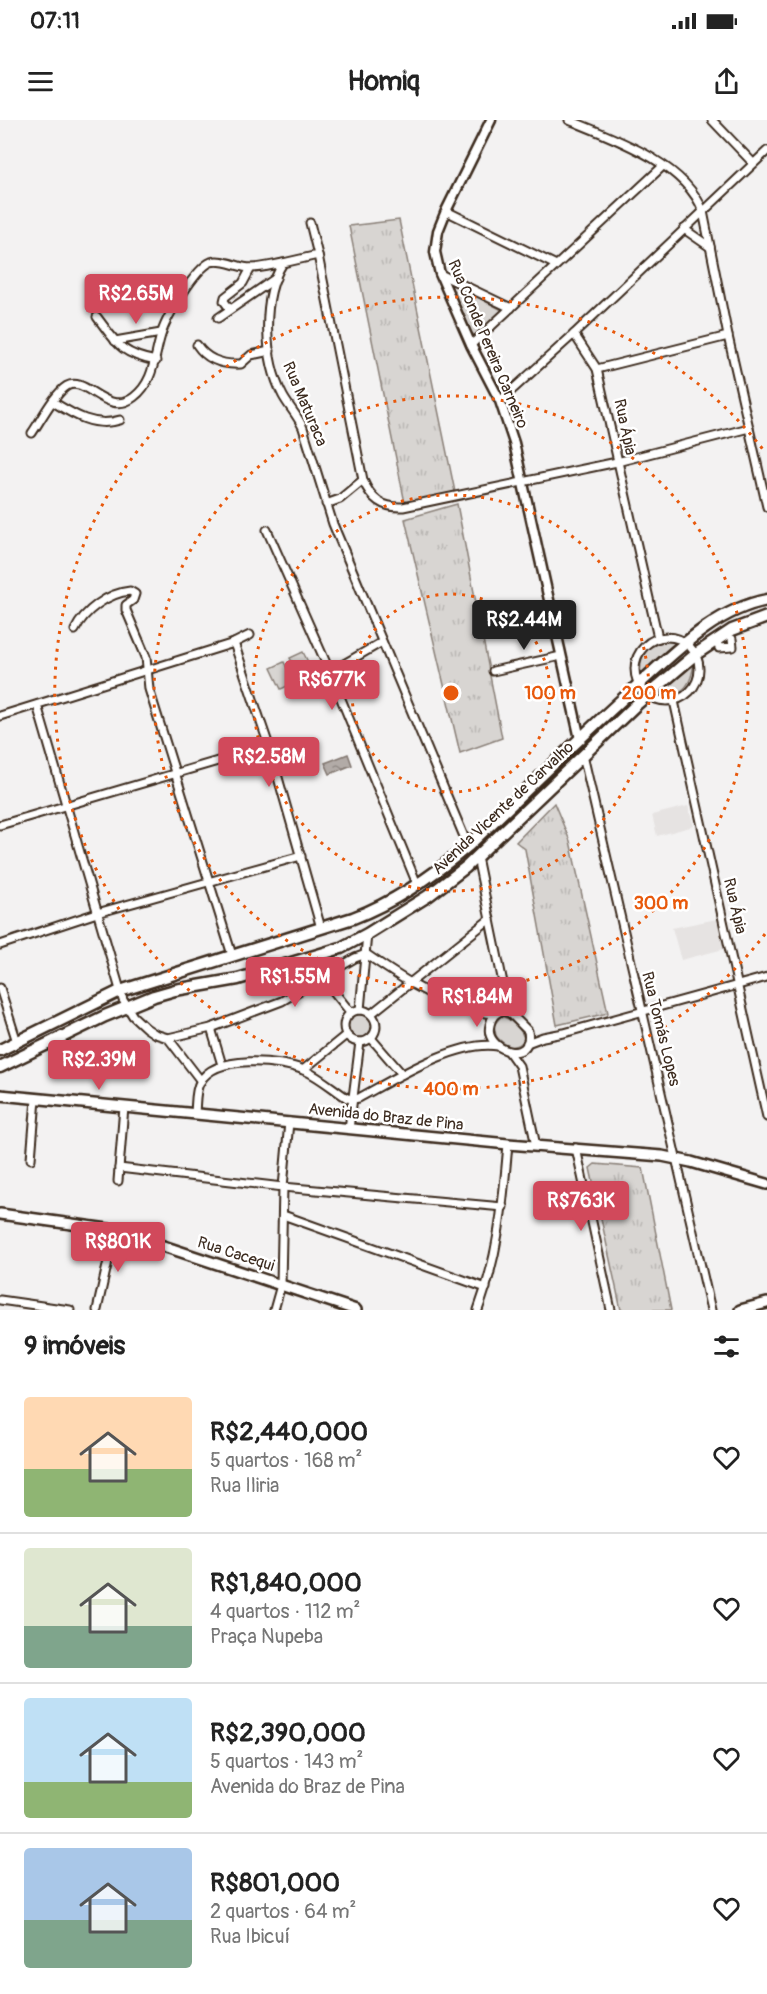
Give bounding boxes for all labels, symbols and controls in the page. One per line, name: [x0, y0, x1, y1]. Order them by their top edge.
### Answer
text: 07:11: [30, 7, 80, 35]
icon: menu: [24, 65, 57, 98]
text: Homiq: [347, 65, 420, 98]
icon: share: [710, 65, 743, 98]
street label: Rua Conde Pereira Carneiro: [443, 257, 533, 432]
pin: R$2.65M: [81, 274, 191, 325]
text: R$2.65M: [99, 281, 173, 306]
street label: Rua Maturaca: [278, 359, 332, 449]
street label: Rua Ápia: [609, 397, 641, 457]
pin: R$2.44M: [469, 600, 579, 651]
text: R$2.44M: [486, 607, 562, 632]
pin: R$677K: [283, 660, 381, 711]
text: R$677K: [298, 667, 366, 692]
text: 100 m: [524, 682, 576, 705]
text: 200 m: [622, 682, 676, 705]
centre of rings: [441, 683, 461, 703]
pin: R$2.58M: [214, 737, 324, 788]
street label: Avenida Vicente de Carvalho: [428, 737, 578, 879]
text: R$2.58M: [232, 744, 306, 769]
street label: Rua Ápia: [719, 876, 751, 936]
text: 300 m: [634, 892, 688, 915]
pin: R$1.55M: [240, 957, 350, 1008]
text: R$1.55M: [260, 964, 330, 989]
street label: Rua Tomás Lopes: [637, 970, 685, 1088]
pin: R$1.84M: [422, 977, 532, 1028]
text: R$1.84M: [442, 984, 512, 1009]
pin: R$2.39M: [44, 1040, 154, 1091]
text: R$2.39M: [62, 1047, 136, 1072]
text: 400 m: [424, 1078, 478, 1101]
street label: Avenida do Braz de Pina: [307, 1099, 465, 1135]
pin: R$763K: [532, 1181, 630, 1232]
text: R$763K: [547, 1188, 615, 1213]
pin: R$801K: [69, 1222, 167, 1273]
text: R$801K: [85, 1229, 151, 1254]
street label: Rua Cacequi: [195, 1232, 277, 1276]
text: 9 imóveis: [24, 1330, 125, 1362]
icon: filters: [710, 1330, 743, 1363]
text: R$2,440,000: [210, 1416, 368, 1448]
icon: home: [72, 1421, 144, 1493]
icon: heart: [710, 1441, 743, 1474]
text: 5 quartos · 168 m²: [210, 1448, 362, 1473]
text: Rua Iliria: [210, 1473, 279, 1498]
text: R$1,840,000: [210, 1567, 362, 1599]
icon: home: [72, 1572, 144, 1644]
icon: heart: [710, 1592, 743, 1625]
text: 4 quartos · 112 m²: [210, 1599, 360, 1624]
text: Praça Nupeba: [210, 1624, 323, 1649]
text: R$2,390,000: [210, 1717, 366, 1749]
icon: home: [72, 1722, 144, 1794]
icon: heart: [710, 1742, 743, 1775]
text: 5 quartos · 143 m²: [210, 1749, 363, 1774]
text: Avenida do Braz de Pina: [210, 1774, 405, 1799]
text: R$801,000: [210, 1867, 340, 1899]
icon: home: [72, 1872, 144, 1944]
icon: heart: [710, 1892, 743, 1925]
text: 2 quartos · 64 m²: [210, 1899, 356, 1924]
text: Rua Ibicuí: [210, 1924, 290, 1949]

